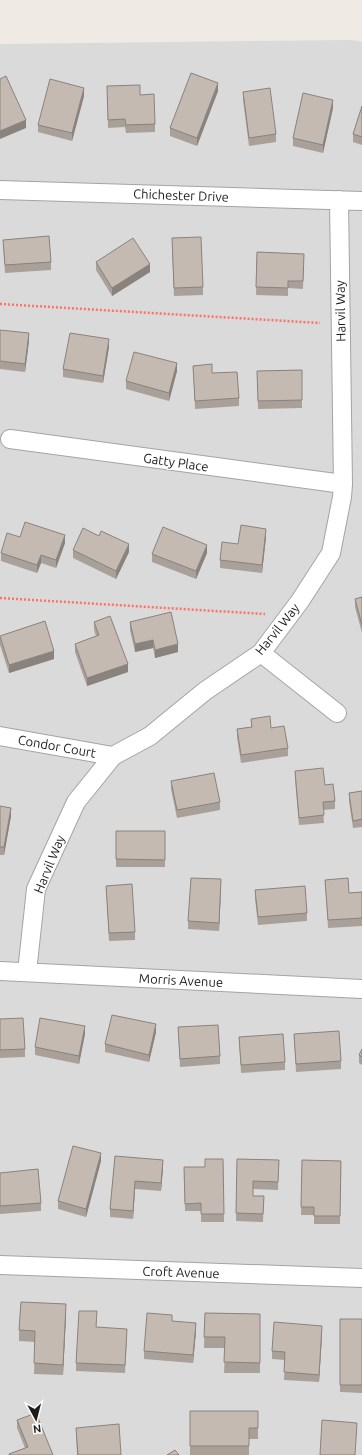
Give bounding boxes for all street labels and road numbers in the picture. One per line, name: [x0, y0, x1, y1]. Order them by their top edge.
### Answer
street label: Chichester Drive: [133, 186, 229, 204]
street label: Harvil Way: [332, 280, 348, 342]
street label: Gatty Place: [142, 450, 210, 474]
street label: Harvil Way: [252, 601, 302, 657]
street label: Condor Court: [17, 732, 97, 760]
street label: Harvil Way: [31, 833, 67, 895]
street label: Morris Avenue: [139, 971, 223, 989]
street label: Croft Avenue: [142, 1264, 220, 1280]

